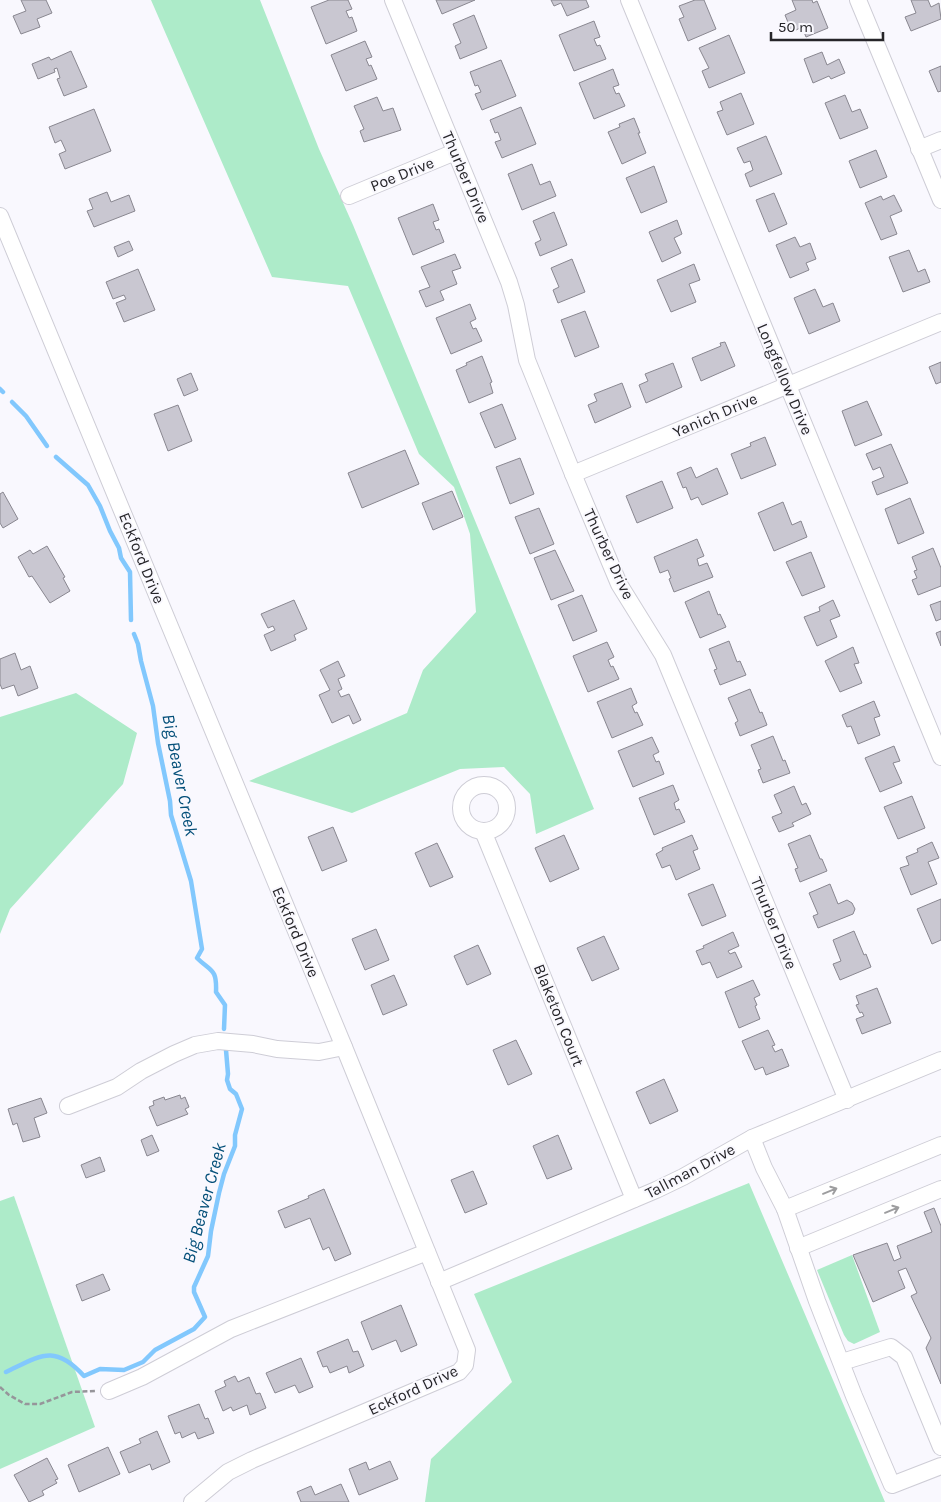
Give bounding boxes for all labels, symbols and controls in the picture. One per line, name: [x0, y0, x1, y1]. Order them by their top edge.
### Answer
scale bar: [771, 10, 884, 42]
text: 50 m: [778, 18, 813, 36]
street label: Thurber Drive: [438, 128, 494, 226]
street label: Poe Drive: [367, 153, 437, 195]
street label: Longfellow Drive: [753, 320, 817, 438]
street label: Yanich Drive: [670, 389, 760, 441]
street label: Thurber Drive: [580, 506, 638, 602]
street label: Eckford Drive: [115, 510, 169, 606]
water label: Big Beaver Creek: [157, 712, 203, 839]
street label: Thurber Drive: [747, 874, 801, 972]
street label: Eckford Drive: [268, 884, 324, 980]
street label: Blaketon Court: [530, 961, 588, 1069]
street label: Tallman Drive: [642, 1139, 738, 1203]
water label: Big Beaver Creek: [177, 1140, 231, 1266]
one-way arrow: [822, 1185, 837, 1195]
one-way arrow: [884, 1205, 899, 1214]
street label: Eckford Drive: [365, 1361, 461, 1419]

